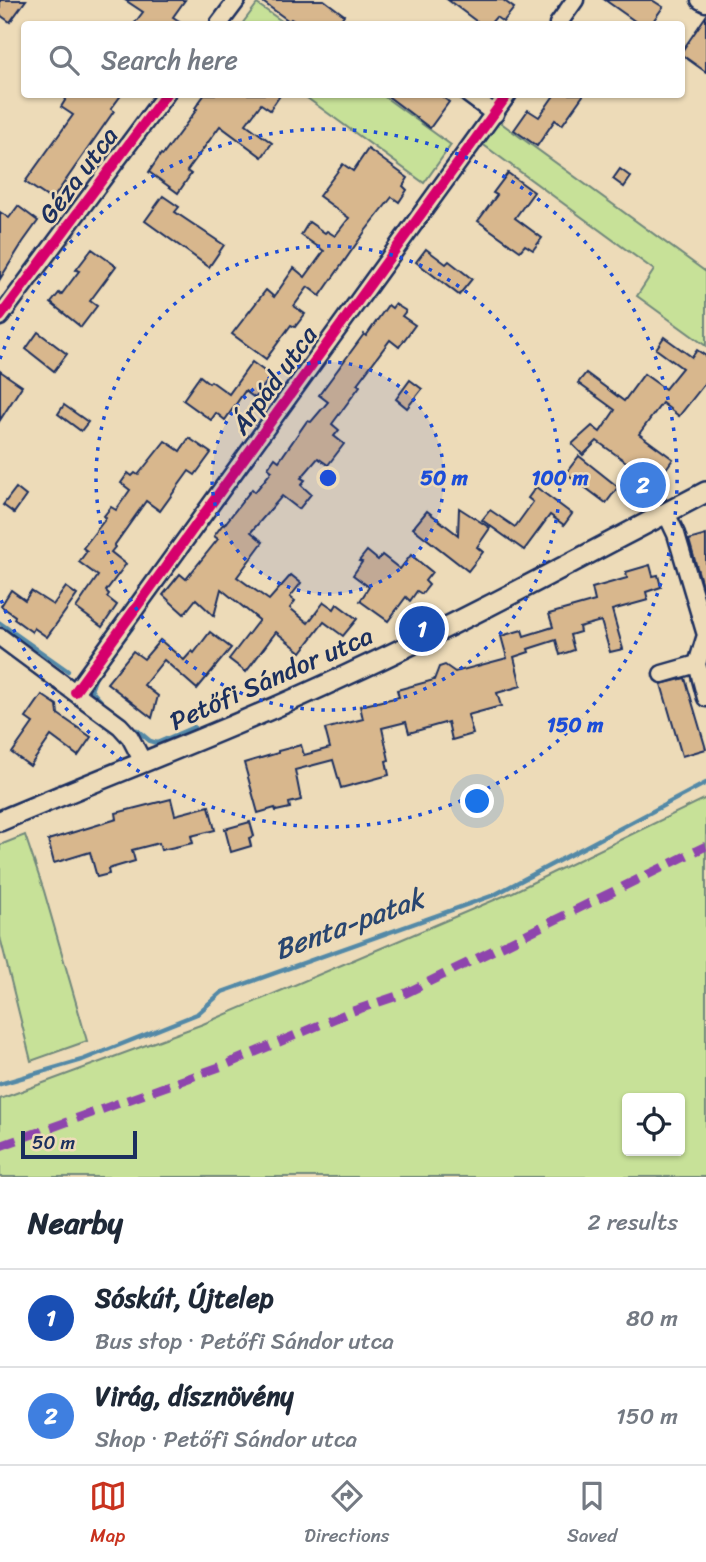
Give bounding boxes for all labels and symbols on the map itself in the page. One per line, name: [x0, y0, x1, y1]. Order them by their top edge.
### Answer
street label: Géza utca: [26, 116, 130, 234]
street label: Árpád utca: [218, 315, 330, 445]
text: 50 m: [420, 459, 469, 497]
text: 100 m: [531, 459, 589, 497]
pin: 2: [620, 459, 666, 511]
centre of rings: [316, 466, 340, 490]
pin: 1: [399, 603, 445, 655]
street label: Petőfi Sándor utca: [162, 612, 380, 744]
text: 150 m: [547, 706, 604, 744]
your location: [460, 784, 494, 818]
water label: Benta-patak: [267, 873, 434, 974]
scale bar: [21, 1128, 136, 1160]

